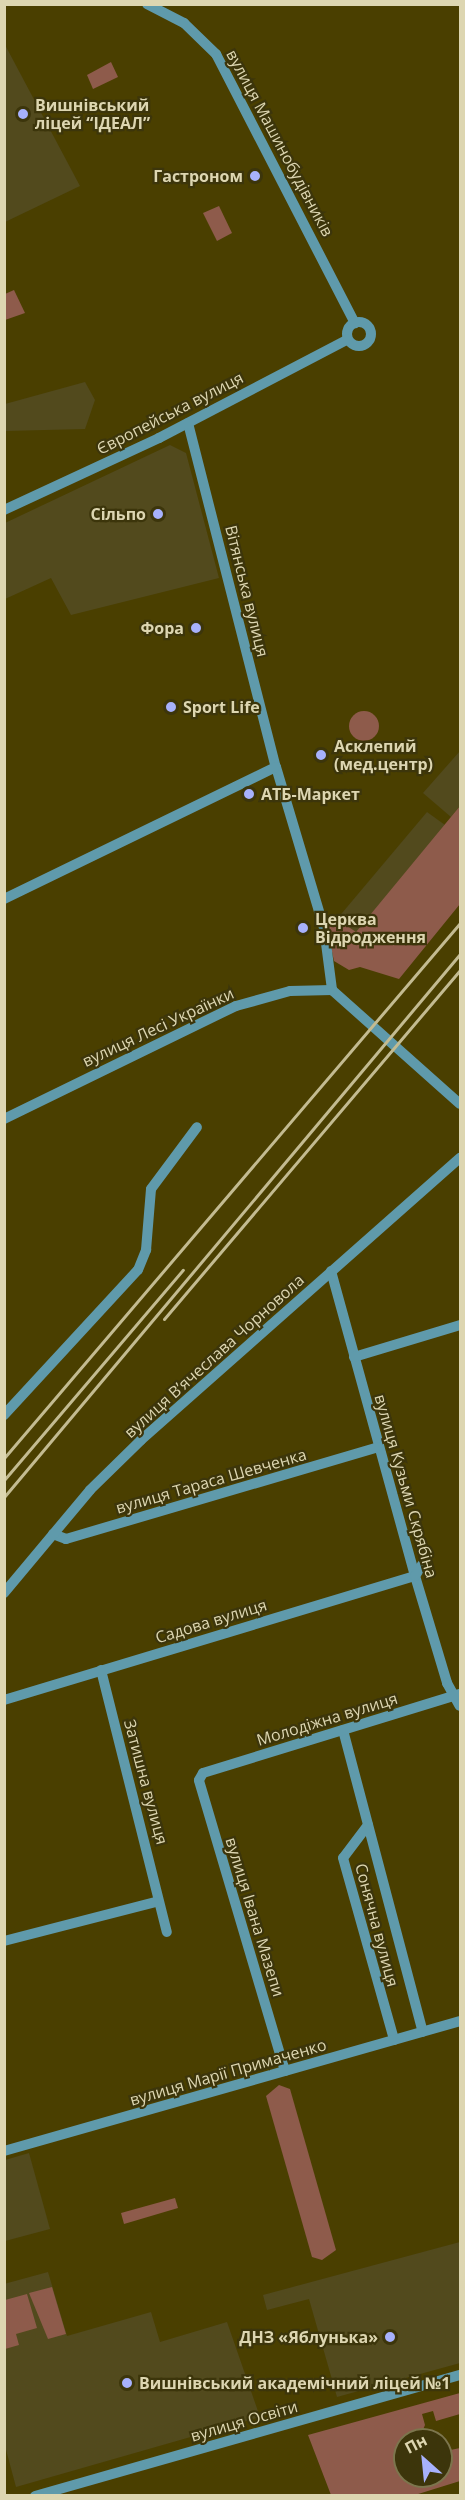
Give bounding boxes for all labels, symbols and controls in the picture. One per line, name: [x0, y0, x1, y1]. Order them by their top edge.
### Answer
street label: вулиця Машинобудівників: [223, 46, 337, 240]
place label: Вишнівський ліцей “ІДЕАЛ”: [35, 95, 150, 133]
marker: Вишнівський ліцей “ІДЕАЛ”: [16, 107, 30, 121]
place label: Гастроном: [153, 166, 243, 186]
marker: Гастроном: [248, 169, 262, 183]
street label: Європейська вулиця: [94, 368, 246, 458]
place label: Сільпо: [90, 504, 146, 524]
marker: Сільпо: [151, 507, 165, 521]
street label: Вітянська вулиця: [221, 523, 273, 659]
place label: Фора: [141, 618, 184, 638]
marker: Фора: [189, 621, 203, 635]
place label: Sport Life: [183, 697, 260, 717]
marker: Sport Life: [164, 700, 178, 714]
place label: Асклепий (мед.центр): [334, 736, 433, 774]
marker: Асклепий (мед.центр): [312, 746, 330, 764]
place label: АТБ-Маркет: [261, 784, 360, 804]
marker: АТБ-Маркет: [242, 787, 256, 801]
place label: Церква Відродження: [315, 909, 426, 947]
marker: Церква Відродження: [296, 921, 310, 935]
street label: вулиця Лесі Українки: [79, 983, 237, 1071]
street label: вулиця Вʼячеслава Чорновола: [120, 1270, 308, 1442]
street label: вулиця Кузьми Скрябіна: [371, 1392, 441, 1580]
street label: вулиця Тараса Шевченка: [114, 1445, 308, 1517]
street label: Садова вулиця: [153, 1595, 269, 1647]
street label: Молодіжна вулиця: [254, 1688, 400, 1750]
street label: Затишна вулиця: [120, 1717, 172, 1847]
street label: вулиця Івана Мазепи: [222, 1835, 288, 1999]
street label: Сонячна вулиця: [351, 1861, 403, 1989]
street label: вулиця Марії Примаченко: [127, 2035, 329, 2109]
place label: ДНЗ «Яблунька»: [239, 2327, 378, 2347]
marker: ДНЗ «Яблунька»: [383, 2330, 397, 2344]
place label: Вишнівський академічний ліцей №1: [139, 2373, 450, 2393]
marker: Вишнівський академічний ліцей №1: [120, 2376, 134, 2390]
street label: вулиця Освіти: [188, 2397, 300, 2445]
north arrow: [393, 2428, 453, 2488]
text: Пн: [401, 2429, 431, 2459]

